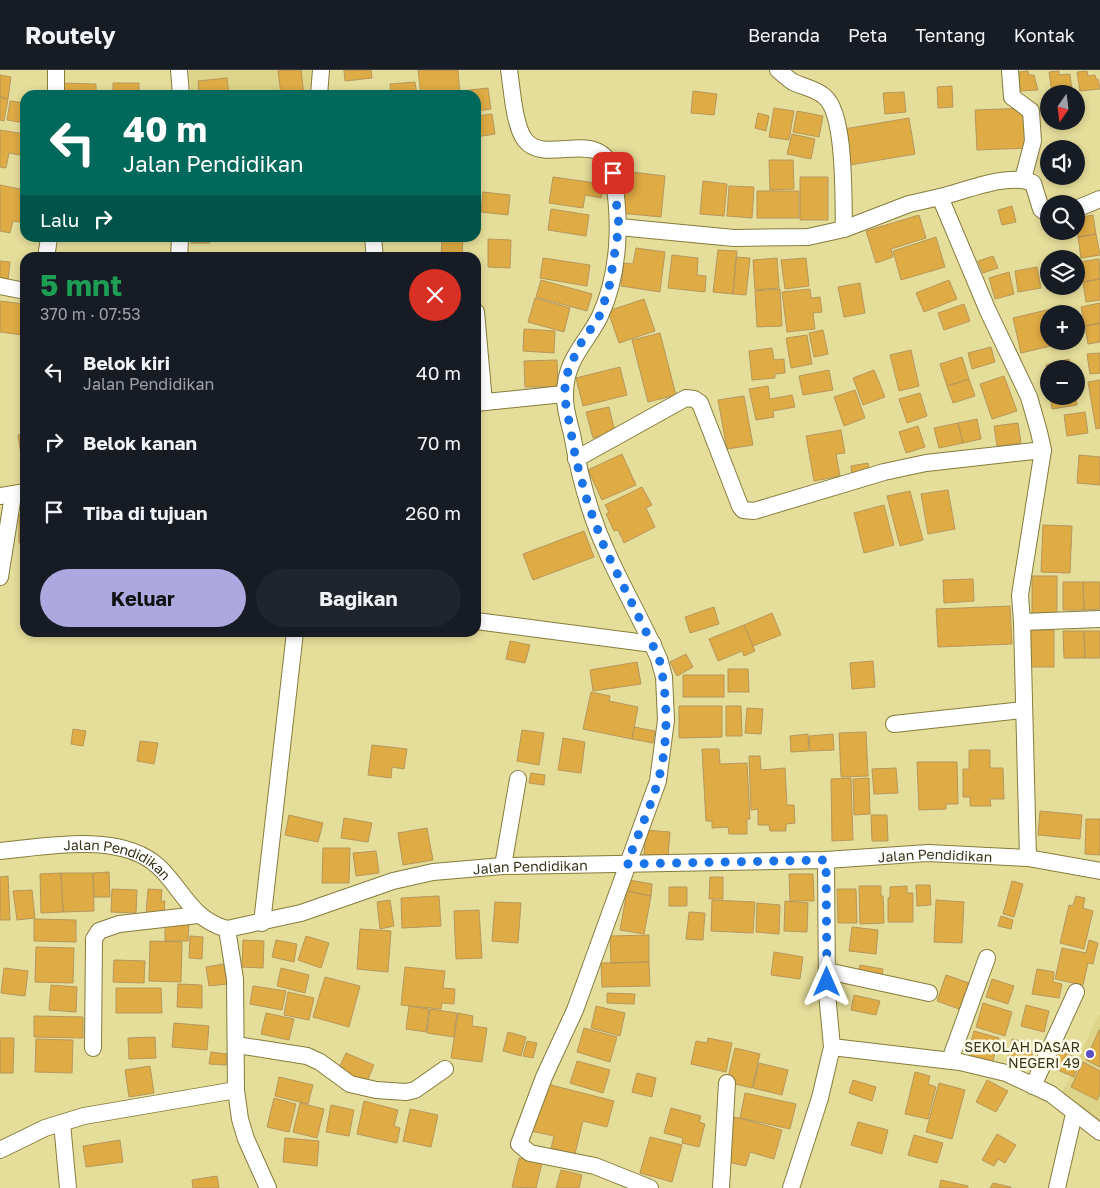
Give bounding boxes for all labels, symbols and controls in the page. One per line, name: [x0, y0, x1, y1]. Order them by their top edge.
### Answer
text: Routely: [25, 20, 116, 49]
text: Beranda: [748, 24, 820, 46]
text: Peta: [848, 24, 887, 46]
text: Tentang: [915, 24, 986, 46]
text: Kontak: [1014, 24, 1075, 46]
north arrow: [1040, 85, 1085, 130]
map controls: [1040, 85, 1085, 405]
text: 40 m: [123, 108, 207, 150]
icon: left: [40, 110, 105, 175]
button: sound: [1040, 140, 1085, 185]
text: Jalan Pendidikan: [123, 150, 304, 177]
pin: [592, 152, 634, 194]
icon: arrive: [599, 159, 627, 187]
button: search: [1040, 195, 1085, 240]
icon: right: [89, 205, 117, 233]
text: Lalu: [40, 208, 79, 231]
button: layers: [1040, 250, 1085, 295]
text: 5 mnt: [40, 267, 122, 303]
button: close: [409, 269, 461, 321]
text: 370 m · 07:53: [40, 304, 141, 324]
button: +: [1040, 305, 1085, 350]
text: Belok kiri: [83, 351, 170, 374]
icon: left: [40, 358, 68, 386]
button: −: [1040, 360, 1085, 405]
text: 40 m: [416, 361, 461, 384]
text: Jalan Pendidikan: [83, 374, 214, 394]
icon: right: [40, 428, 68, 456]
text: Belok kanan: [83, 431, 197, 454]
text: 70 m: [418, 431, 461, 454]
icon: arrive: [40, 498, 68, 526]
text: Tiba di tujuan: [83, 501, 208, 524]
text: 260 m: [405, 501, 461, 524]
button: Keluar: [40, 569, 246, 627]
button: Bagikan: [256, 569, 461, 627]
street label: Jalan Pendidikan: [63, 835, 175, 883]
street label: Jalan Pendidikan: [877, 844, 993, 865]
street label: Jalan Pendidikan: [472, 856, 588, 877]
position arrow: [800, 955, 852, 1007]
place label: SEKOLAH DASAR NEGERI 49: [964, 1038, 1080, 1071]
marker: SEKOLAH DASAR NEGERI 49: [1084, 1048, 1096, 1060]

